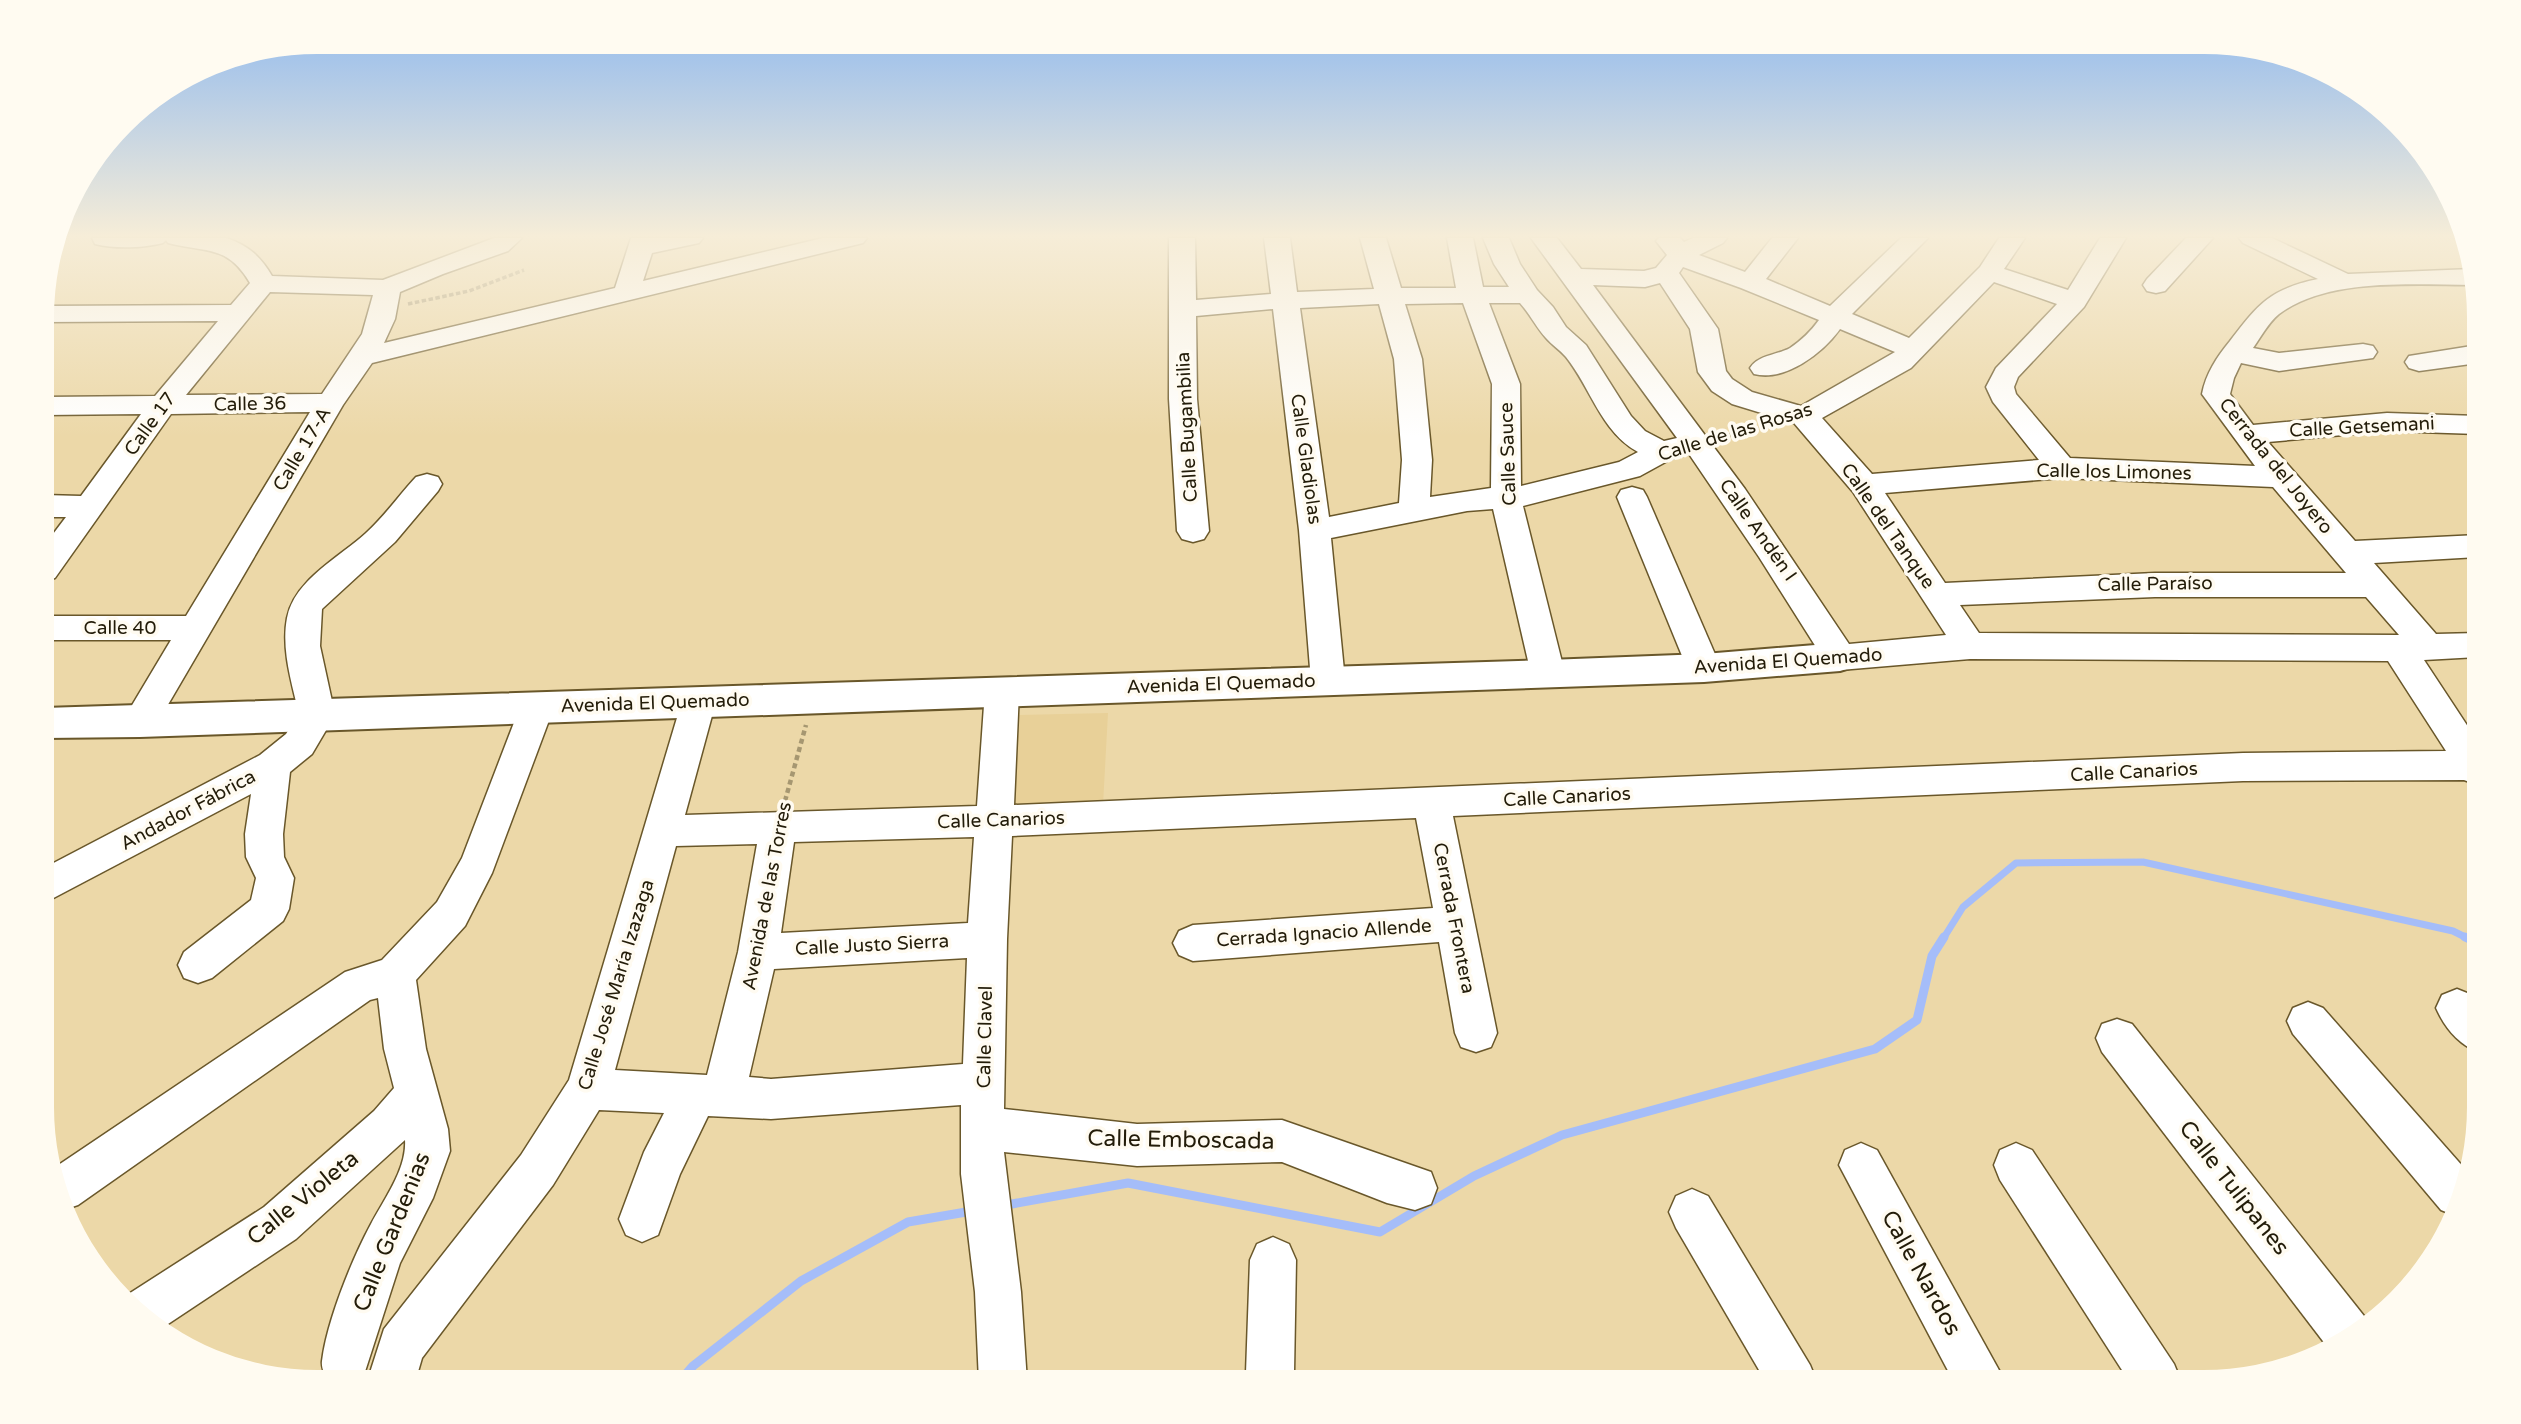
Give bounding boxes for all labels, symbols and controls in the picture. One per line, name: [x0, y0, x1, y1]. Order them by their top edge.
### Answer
street label: Calle Bugambilia: [1172, 351, 1202, 503]
street label: Calle 17: [120, 388, 180, 460]
street label: Calle 36: [213, 392, 287, 416]
street label: Calle Gladiolas: [1286, 392, 1326, 526]
street label: Cerrada del Joyero: [2214, 394, 2338, 538]
street label: Calle de las Rosas: [1655, 398, 1815, 466]
street label: Calle Sauce: [1495, 402, 1521, 506]
street label: Calle 17-A: [268, 403, 336, 495]
street label: Calle Getsemani: [2289, 412, 2435, 442]
street label: Calle del Tanque: [1837, 459, 1939, 593]
street label: Calle los Limones: [2036, 460, 2192, 484]
street label: Calle Andén I: [1715, 475, 1801, 585]
street label: Calle Paraíso: [2097, 572, 2213, 596]
street label: Calle 40: [84, 617, 157, 639]
street label: Avenida El Quemado: [1693, 643, 1883, 679]
street label: Avenida El Quemado: [1126, 670, 1316, 698]
street label: Avenida El Quemado: [560, 689, 750, 717]
street label: Calle Canarios: [2070, 758, 2198, 786]
street label: Andador Fábrica: [117, 765, 259, 855]
street label: Calle Canarios: [1503, 783, 1631, 811]
street label: Avenida de las Torres: [738, 800, 796, 992]
street label: Calle Canarios: [937, 807, 1065, 833]
street label: Cerrada Frontera: [1429, 841, 1479, 995]
street label: Calle José María Izazaga: [573, 877, 659, 1093]
street label: Cerrada Ignacio Allende: [1216, 914, 1432, 952]
street label: Calle Justo Sierra: [794, 930, 950, 960]
street label: Calle Clavel: [973, 985, 997, 1089]
street label: Calle Tulipanes: [2173, 1115, 2295, 1261]
street label: Calle Emboscada: [1087, 1124, 1275, 1156]
street label: Calle Violeta: [242, 1145, 364, 1251]
street label: Calle Gardenias: [347, 1148, 437, 1316]
street label: Calle Nardos: [1875, 1206, 1967, 1340]

